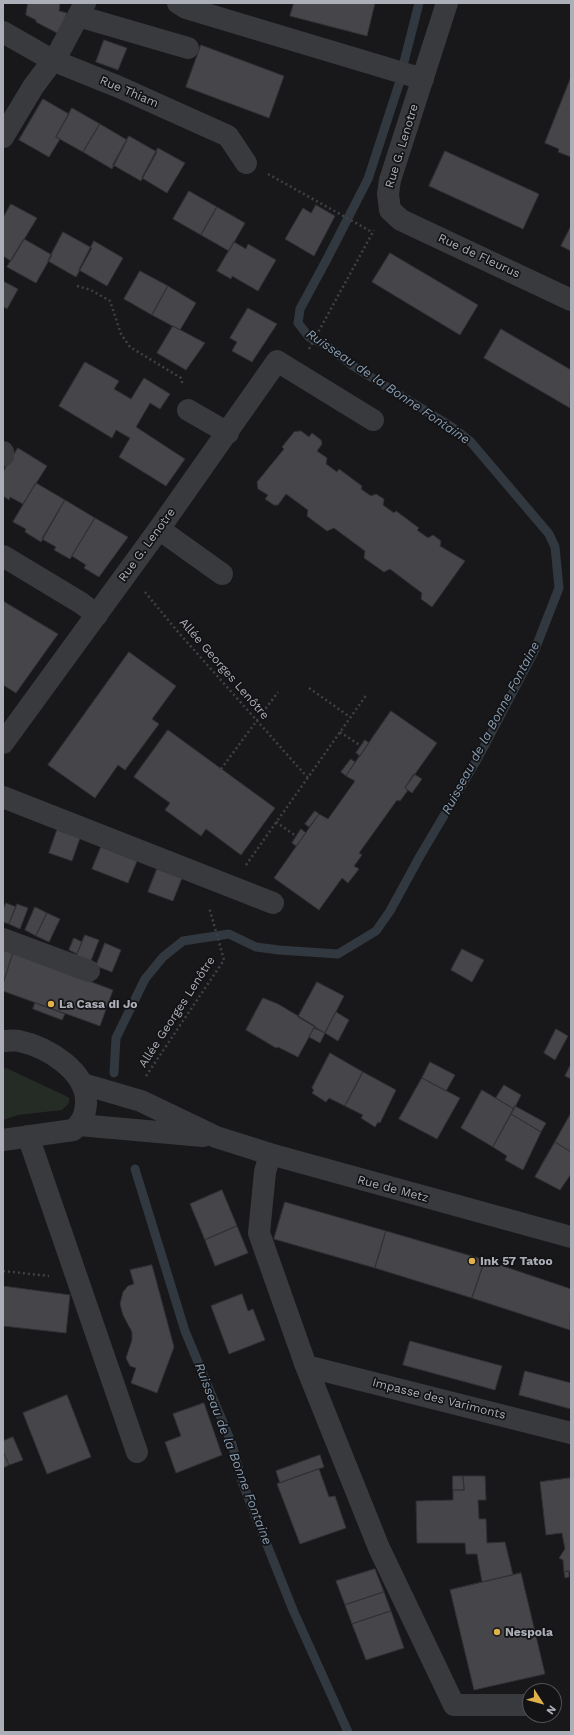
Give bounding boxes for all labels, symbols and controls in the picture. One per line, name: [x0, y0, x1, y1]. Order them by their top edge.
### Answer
street label: Rue Thiam: [98, 73, 160, 111]
street label: Rue G. Lenotre: [382, 102, 422, 190]
street label: Rue de Fleurus: [436, 231, 522, 281]
water label: Ruisseau de la Bonne Fontaine: [303, 326, 473, 448]
street label: Rue G. Lenotre: [116, 505, 178, 585]
street label: Allée Georges Lenôtre: [176, 615, 272, 723]
water label: Ruisseau de la Bonne Fontaine: [439, 639, 543, 817]
street label: Allée Georges Lenôtre: [136, 954, 218, 1070]
place label: La Casa di Jo: [59, 997, 138, 1011]
marker: La Casa di Jo: [46, 999, 56, 1009]
street label: Rue de Metz: [356, 1173, 430, 1205]
place label: Ink 57 Tatoo: [480, 1254, 553, 1268]
marker: Ink 57 Tatoo: [467, 1256, 477, 1266]
water label: Ruisseau de la Bonne Fontaine: [191, 1361, 275, 1547]
street label: Impasse des Varimonts: [371, 1375, 507, 1423]
place label: Nespola: [505, 1625, 553, 1639]
marker: Nespola: [492, 1627, 502, 1637]
north arrow: [522, 1683, 562, 1723]
text: N: [544, 1703, 559, 1717]

